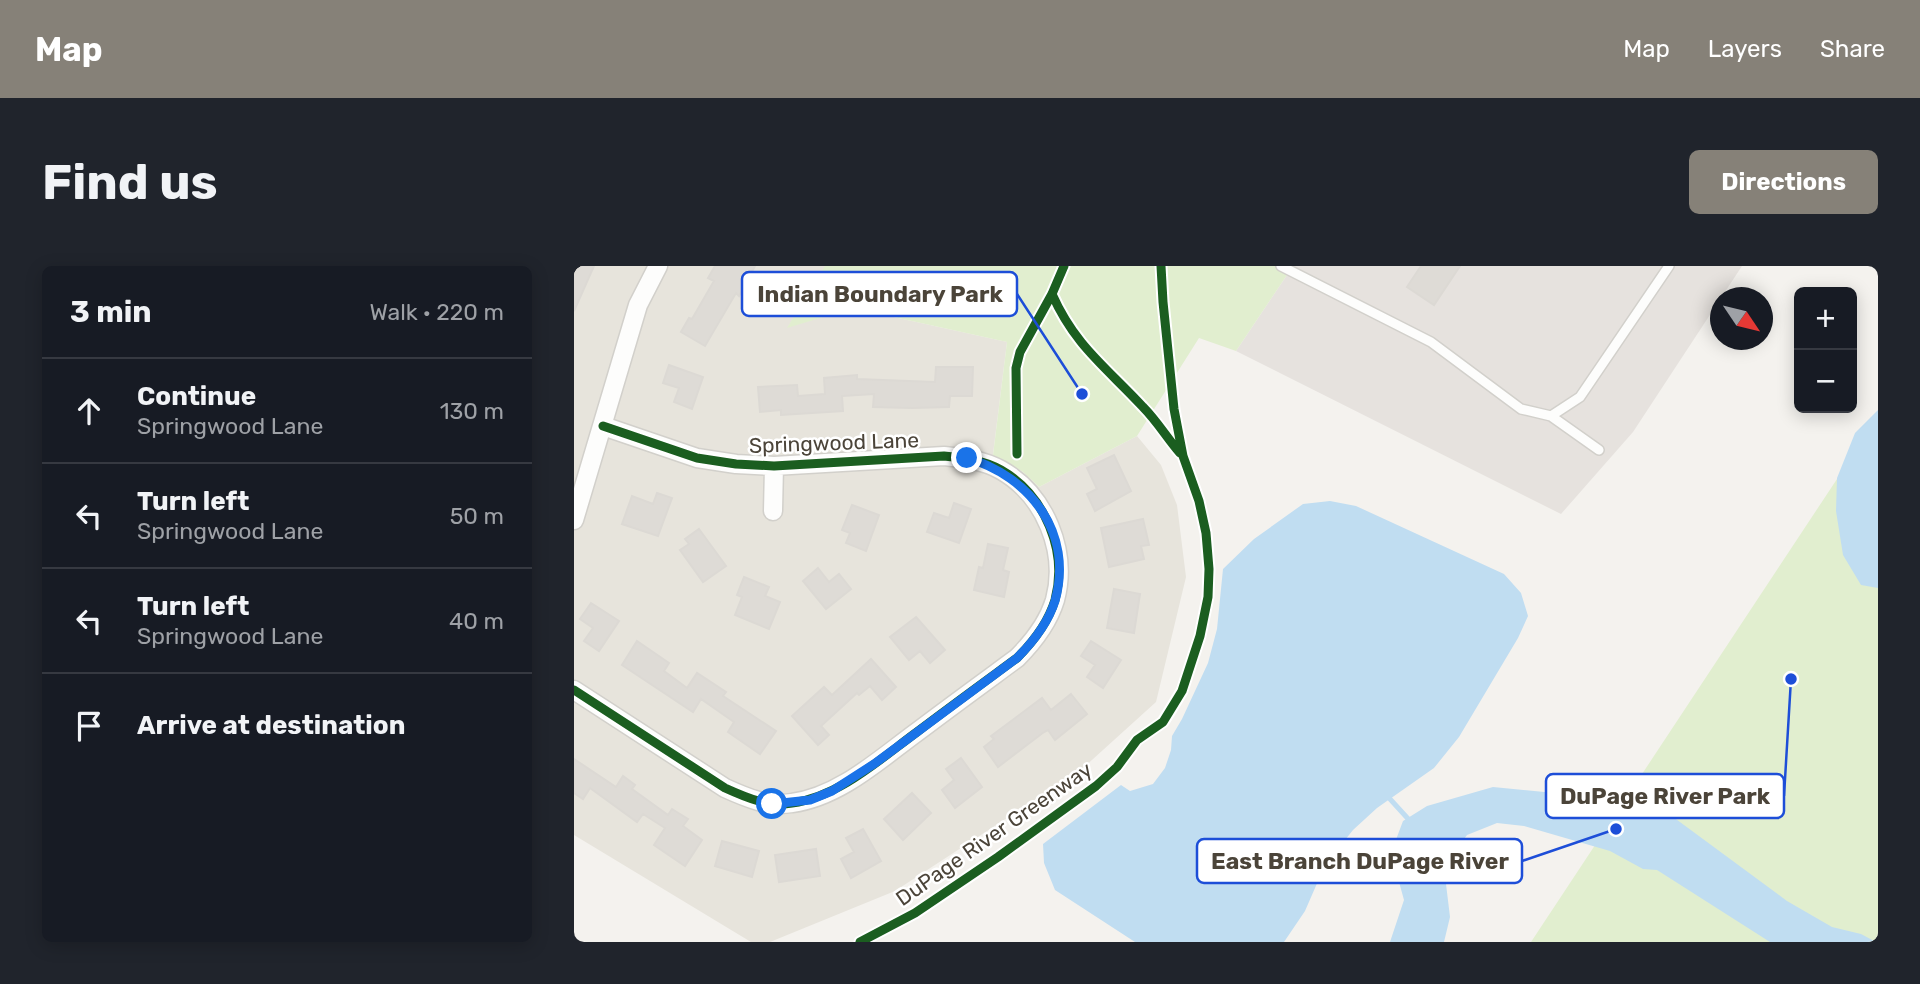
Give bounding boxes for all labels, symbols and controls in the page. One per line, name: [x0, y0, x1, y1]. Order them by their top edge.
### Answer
text: Map: [35, 30, 103, 69]
text: Map: [1623, 35, 1670, 63]
text: Layers: [1708, 35, 1782, 63]
text: Share: [1820, 35, 1885, 63]
button: Directions: [1689, 150, 1878, 214]
text: Find us: [42, 153, 218, 211]
callout: Indian Boundary Park: [742, 272, 1017, 316]
text: Indian Boundary Park: [757, 280, 1003, 308]
north arrow: [1710, 287, 1773, 350]
map controls: [1794, 287, 1857, 413]
button: +: [1794, 287, 1857, 350]
text: 3 min: [70, 294, 152, 330]
text: Walk · 220 m: [370, 298, 504, 326]
button: −: [1794, 350, 1857, 413]
text: Continue: [137, 381, 256, 412]
icon: ahead: [70, 392, 108, 430]
text: 130 m: [440, 397, 504, 425]
text: Springwood Lane: [137, 412, 323, 440]
street label: Springwood Lane: [749, 427, 919, 458]
route end: [951, 442, 982, 473]
text: Turn left: [137, 486, 249, 517]
icon: left: [70, 497, 108, 535]
text: 50 m: [450, 502, 504, 530]
text: Springwood Lane: [137, 517, 323, 545]
text: Turn left: [137, 591, 249, 622]
icon: left: [70, 602, 108, 640]
text: 40 m: [449, 607, 504, 635]
text: Springwood Lane: [137, 622, 323, 650]
icon: arrive: [70, 707, 108, 745]
text: Arrive at destination: [137, 710, 405, 741]
street label: DuPage River Greenway: [891, 756, 1097, 911]
callout: DuPage River Park: [1546, 774, 1784, 818]
text: DuPage River Park: [1560, 782, 1771, 810]
route start: [756, 788, 787, 819]
callout: East Branch DuPage River: [1197, 839, 1522, 883]
text: East Branch DuPage River: [1211, 847, 1509, 875]

